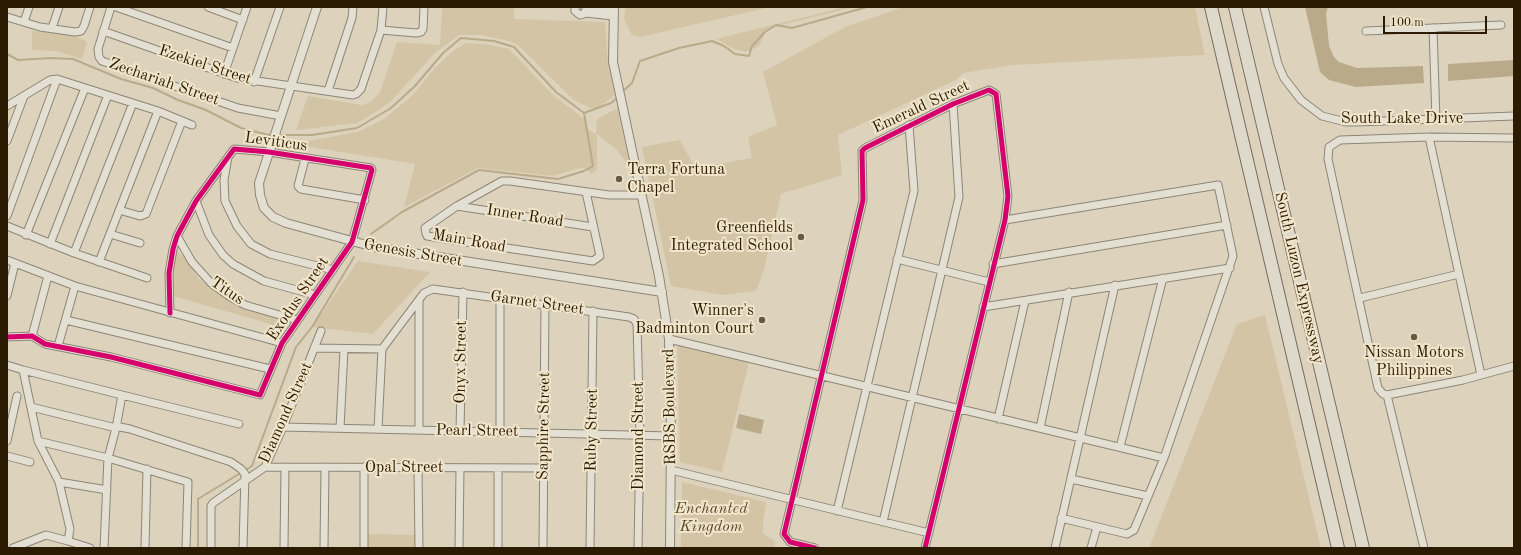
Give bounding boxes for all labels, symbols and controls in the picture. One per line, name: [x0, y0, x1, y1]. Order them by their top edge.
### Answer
scale bar: [1385, 8, 1489, 34]
text: 100 m: [1390, 17, 1424, 29]
street label: Ezekiel Street: [156, 41, 254, 89]
street label: Zechariah Street: [106, 54, 222, 110]
street label: Emerald Street: [869, 76, 973, 138]
street label: South Lake Drive: [1341, 109, 1463, 129]
street label: Leviticus: [243, 128, 309, 156]
place label: Terra Fortuna Chapel: [627, 160, 725, 198]
marker: Terra Fortuna Chapel: [614, 174, 624, 184]
street label: South Luzon Expressway: [1270, 190, 1328, 366]
street label: Inner Road: [485, 200, 565, 232]
place label: Greenfields Integrated School: [670, 218, 793, 256]
street label: Main Road: [431, 225, 507, 257]
marker: Greenfields Integrated School: [796, 232, 806, 242]
street label: Genesis Street: [362, 235, 464, 271]
street label: Exodus Street: [263, 253, 333, 345]
street label: Titus: [206, 273, 248, 309]
street label: Garnet Street: [489, 287, 585, 319]
place label: Winner's Badminton Court: [635, 301, 754, 339]
marker: Winner's Badminton Court: [757, 315, 767, 325]
street label: Onyx Street: [451, 320, 471, 404]
marker: Nissan Motors Philippines: [1409, 332, 1419, 342]
place label: Nissan Motors Philippines: [1364, 343, 1464, 381]
street label: RSBS Boulevard: [659, 348, 681, 466]
street label: Diamond Street: [255, 359, 317, 467]
street label: Sapphire Street: [533, 372, 555, 480]
street label: Diamond Street: [629, 381, 649, 491]
street label: Ruby Street: [582, 388, 602, 472]
street label: Pearl Street: [435, 421, 519, 441]
street label: Opal Street: [365, 458, 443, 478]
park label: Enchanted Kingdom: [674, 499, 748, 537]

